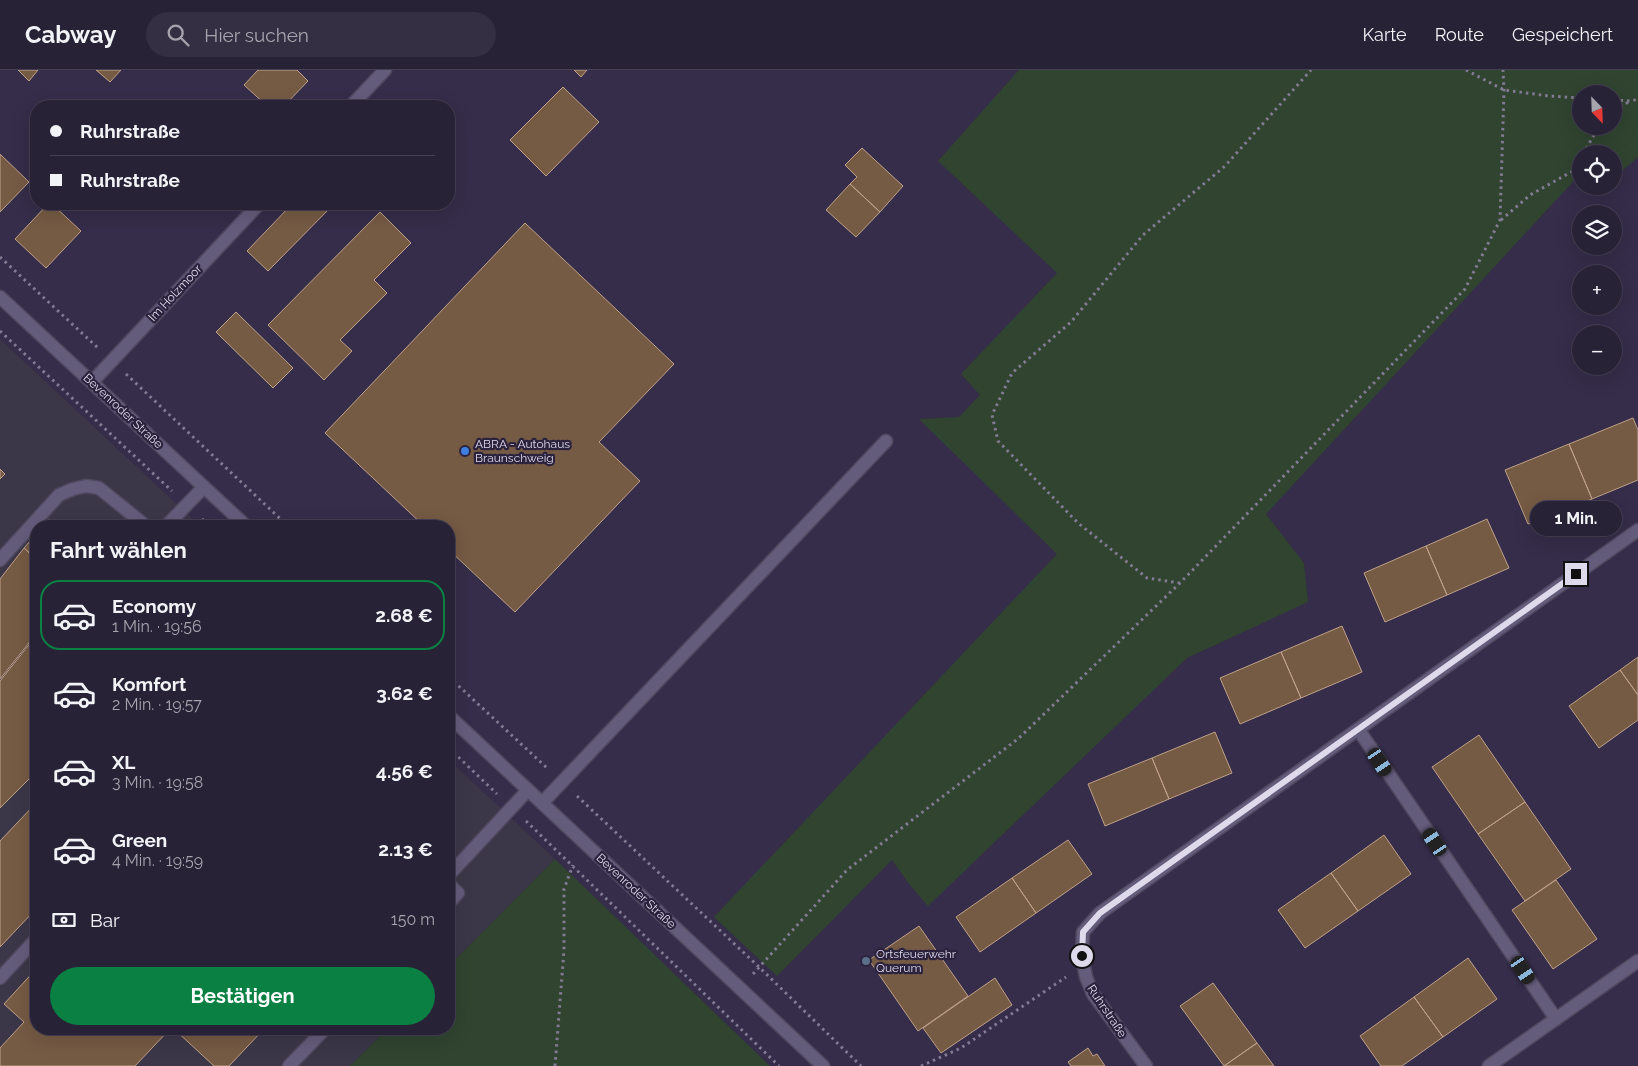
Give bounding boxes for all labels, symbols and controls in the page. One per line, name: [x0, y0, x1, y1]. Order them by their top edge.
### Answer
search box: [146, 12, 496, 57]
text: Cabway: [25, 20, 116, 49]
icon: search: [164, 21, 192, 49]
text: Hier suchen: [204, 24, 309, 46]
text: Karte: [1363, 24, 1407, 45]
text: Route: [1435, 24, 1484, 45]
text: Gespeichert: [1512, 24, 1613, 45]
north arrow: [1572, 85, 1622, 135]
map controls: [1572, 85, 1622, 375]
text: Ruhrstraße: [80, 120, 180, 142]
button: locate: [1572, 145, 1622, 195]
text: Ruhrstraße: [80, 169, 180, 191]
button: layers: [1572, 205, 1622, 255]
street label: Im Holzmoor: [145, 261, 205, 324]
button: +: [1572, 265, 1622, 315]
button: −: [1572, 325, 1622, 375]
street label: Bevenroder Straße: [80, 371, 166, 451]
place label: ABRA - Autohaus Braunschweig: [475, 437, 570, 465]
marker: ABRA - Autohaus Braunschweig: [459, 445, 471, 457]
callout: 1 Min.: [1530, 502, 1622, 536]
text: 1 Min.: [1555, 509, 1597, 528]
text: Fahrt wählen: [50, 537, 187, 563]
route end: [1565, 563, 1587, 585]
icon: car: [52, 593, 97, 638]
text: Economy: [112, 595, 196, 617]
text: 2.68 €: [375, 604, 433, 626]
text: 1 Min. · 19:56: [112, 617, 202, 636]
icon: car: [52, 671, 97, 716]
text: Komfort: [112, 673, 186, 695]
text: 3.62 €: [376, 682, 433, 704]
text: 2 Min. · 19:57: [112, 695, 202, 714]
car: [1365, 745, 1394, 779]
icon: car: [52, 749, 97, 794]
text: XL: [112, 751, 135, 773]
text: 4.56 €: [376, 760, 433, 782]
text: 3 Min. · 19:58: [112, 773, 203, 792]
car: [1420, 825, 1449, 859]
icon: car: [52, 827, 97, 872]
text: Green: [112, 829, 167, 851]
text: 2.13 €: [378, 838, 433, 860]
text: 4 Min. · 19:59: [112, 851, 203, 870]
street label: Bevenroder Straße: [593, 851, 679, 931]
icon: cash: [50, 906, 78, 934]
text: Bar: [90, 909, 120, 931]
text: 150 m: [391, 910, 435, 929]
route start: [1071, 945, 1093, 967]
place label: Ortsfeuerwehr Querum: [876, 947, 957, 975]
car: [1508, 953, 1537, 987]
marker: Ortsfeuerwehr Querum: [860, 955, 872, 967]
button: Bestätigen: [50, 967, 435, 1025]
street label: Ruhrstraße: [1084, 982, 1130, 1040]

